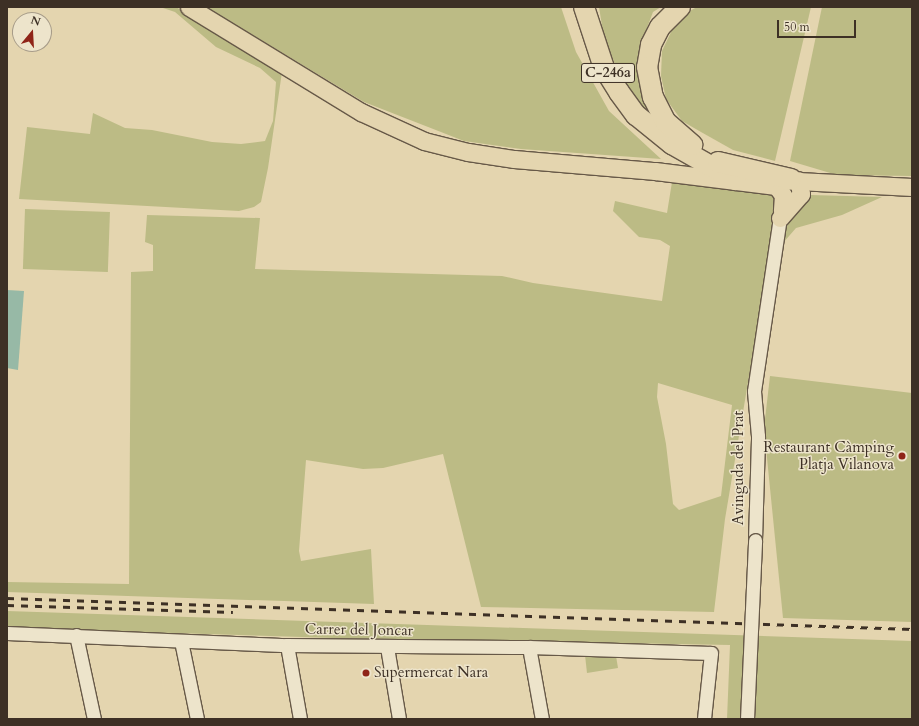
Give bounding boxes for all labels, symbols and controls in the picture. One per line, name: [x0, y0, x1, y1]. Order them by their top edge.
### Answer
north arrow: [12, 12, 52, 52]
text: N: [29, 12, 42, 30]
scale bar: [779, 12, 858, 38]
text: 50 m: [784, 19, 810, 35]
road number: C-246a: [581, 61, 635, 85]
street label: Avinguda del Prat: [730, 411, 748, 525]
place label: Restaurant Càmping Platja Vilanova: [763, 438, 894, 473]
marker: Restaurant Càmping Platja Vilanova: [897, 451, 907, 461]
street label: Carrer del Joncar: [305, 620, 413, 640]
place label: Supermercat Nara: [374, 664, 488, 682]
marker: Supermercat Nara: [361, 668, 371, 678]

